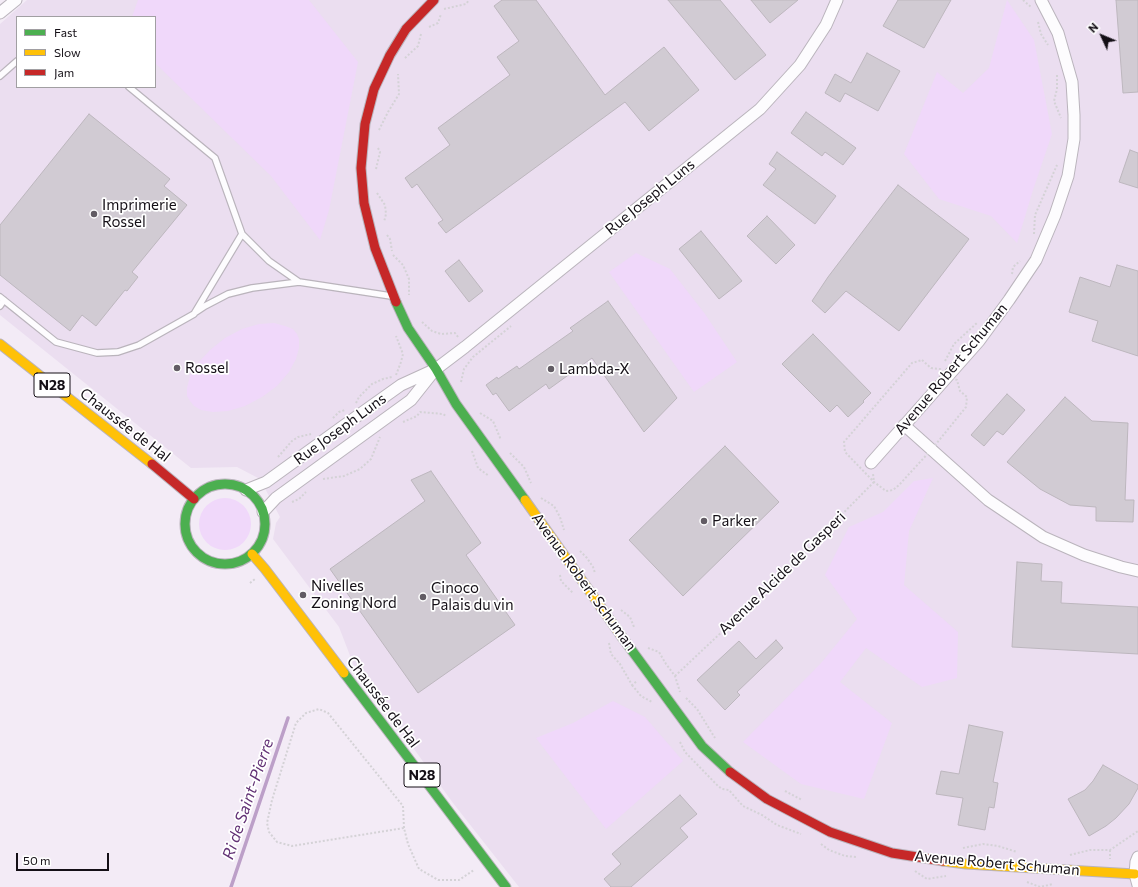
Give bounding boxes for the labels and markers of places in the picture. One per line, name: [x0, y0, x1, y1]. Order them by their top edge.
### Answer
place label: Imprimerie Rossel: [102, 196, 177, 231]
marker: Imprimerie Rossel: [89, 209, 99, 219]
place label: Rossel: [185, 359, 229, 377]
place label: Lambda-X: [559, 360, 630, 378]
marker: Rossel: [172, 363, 182, 373]
marker: Lambda-X: [546, 364, 556, 374]
place label: Parker: [712, 512, 757, 530]
marker: Parker: [699, 516, 709, 526]
place label: Nivelles Zoning Nord: [311, 577, 397, 612]
place label: Cinoco Palais du vin: [431, 579, 514, 614]
marker: Nivelles Zoning Nord: [298, 590, 308, 600]
marker: Cinoco Palais du vin: [418, 592, 428, 602]

